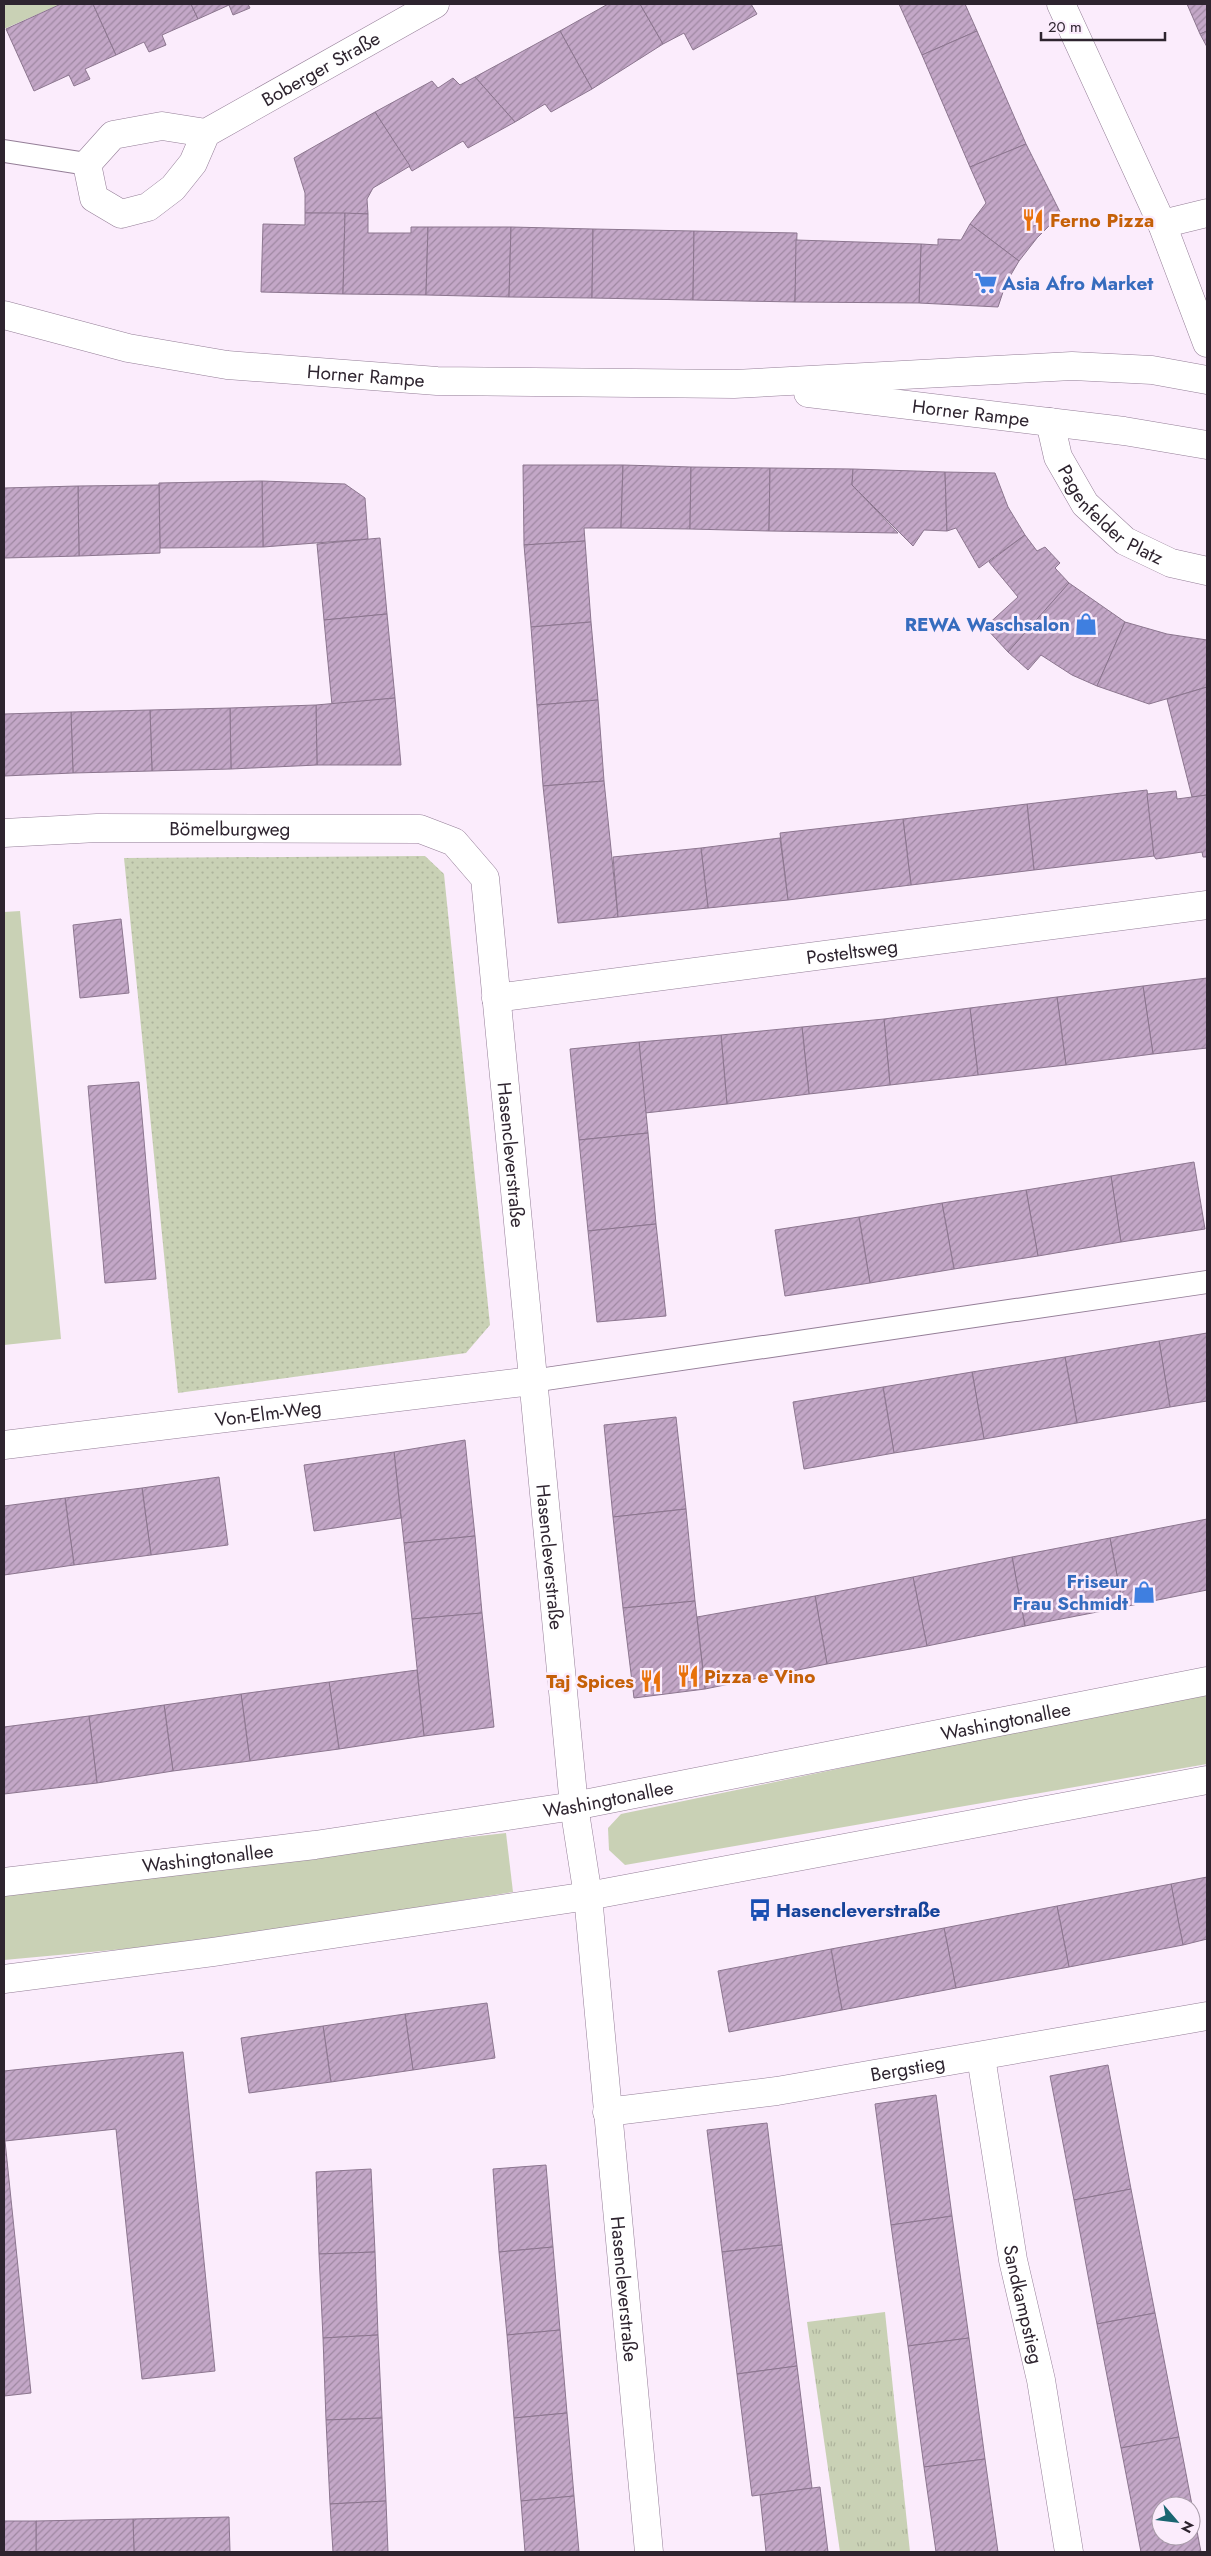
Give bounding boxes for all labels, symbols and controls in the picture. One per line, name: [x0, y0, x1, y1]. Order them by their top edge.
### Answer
scale bar: [1041, 10, 1165, 42]
text: 20 m: [1048, 16, 1082, 38]
street label: Boberger Straße: [257, 25, 385, 113]
restaurant icon: Ferno Pizza: [1020, 207, 1046, 233]
place label: Ferno Pizza: [1050, 207, 1154, 234]
supermarket icon: Asia Afro Market: [973, 270, 999, 296]
place label: Asia Afro Market: [1001, 270, 1153, 297]
street label: Horner Rampe: [306, 358, 426, 394]
street label: Horner Rampe: [911, 393, 1031, 434]
street label: Pagenfelder Platz: [1051, 460, 1168, 571]
place label: REWA Waschsalon: [905, 611, 1070, 638]
shop icon: REWA Waschsalon: [1073, 611, 1099, 637]
street label: Bömelburgweg: [169, 815, 290, 843]
street label: Posteltsweg: [805, 933, 899, 971]
street label: Hasencleverstraße: [491, 1081, 531, 1229]
street label: Von-Elm-Weg: [213, 1394, 323, 1433]
street label: Hasencleverstraße: [529, 1483, 570, 1631]
place label: Friseur Frau Schmidt: [1013, 1568, 1128, 1617]
shop icon: Friseur Frau Schmidt: [1131, 1579, 1157, 1605]
restaurant icon: Pizza e Vino: [675, 1663, 701, 1689]
place label: Pizza e Vino: [704, 1663, 815, 1690]
place label: Taj Spices: [546, 1668, 634, 1695]
restaurant icon: Taj Spices: [638, 1668, 664, 1694]
street label: Washingtonallee: [938, 1695, 1073, 1747]
street label: Washingtonallee: [541, 1774, 676, 1824]
street label: Washingtonallee: [141, 1837, 275, 1879]
bus stop icon: Hasencleverstraße: [747, 1897, 773, 1923]
place label: Hasencleverstraße: [776, 1897, 940, 1924]
street label: Bergstieg: [868, 2049, 947, 2088]
street label: Hasencleverstraße: [604, 2215, 644, 2363]
street label: Sandkampstieg: [997, 2243, 1050, 2367]
north arrow: [1151, 2496, 1201, 2546]
text: N: [1176, 2517, 1199, 2537]

